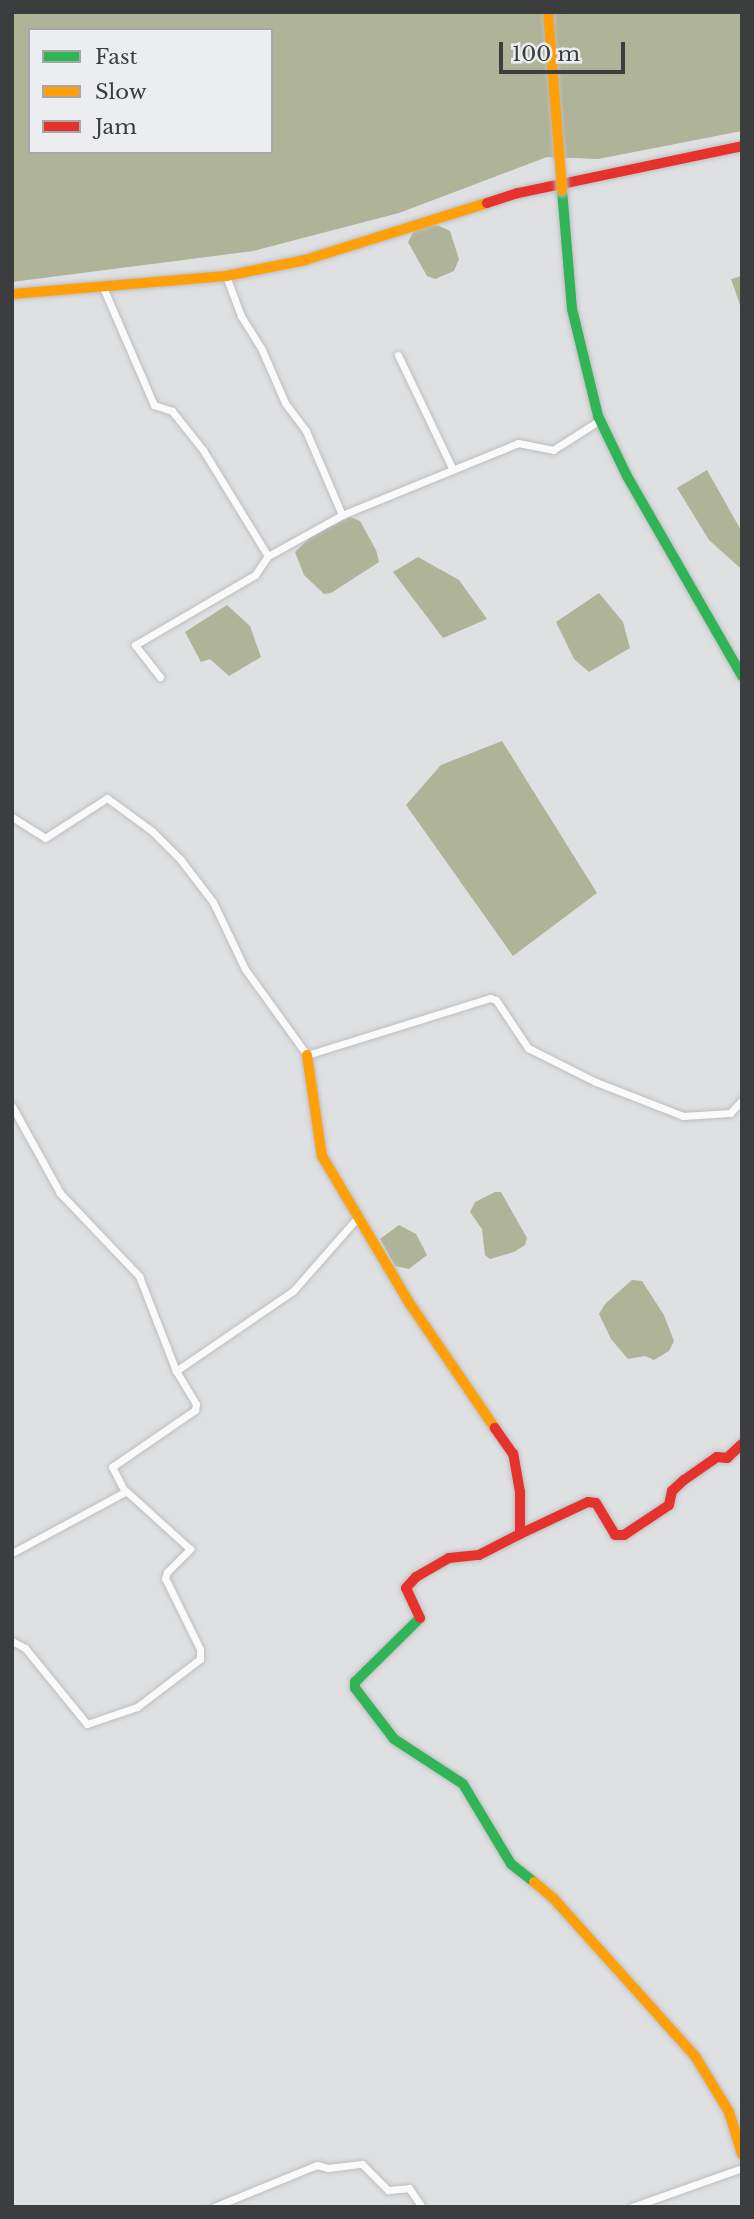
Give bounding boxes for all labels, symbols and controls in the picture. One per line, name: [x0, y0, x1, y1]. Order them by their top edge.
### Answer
legend: [28, 28, 273, 154]
scale bar: [502, 28, 628, 72]
text: 100 m: [512, 41, 580, 67]
text: Fast: [95, 44, 137, 70]
text: Slow: [95, 79, 147, 105]
text: Jam: [95, 114, 137, 140]

